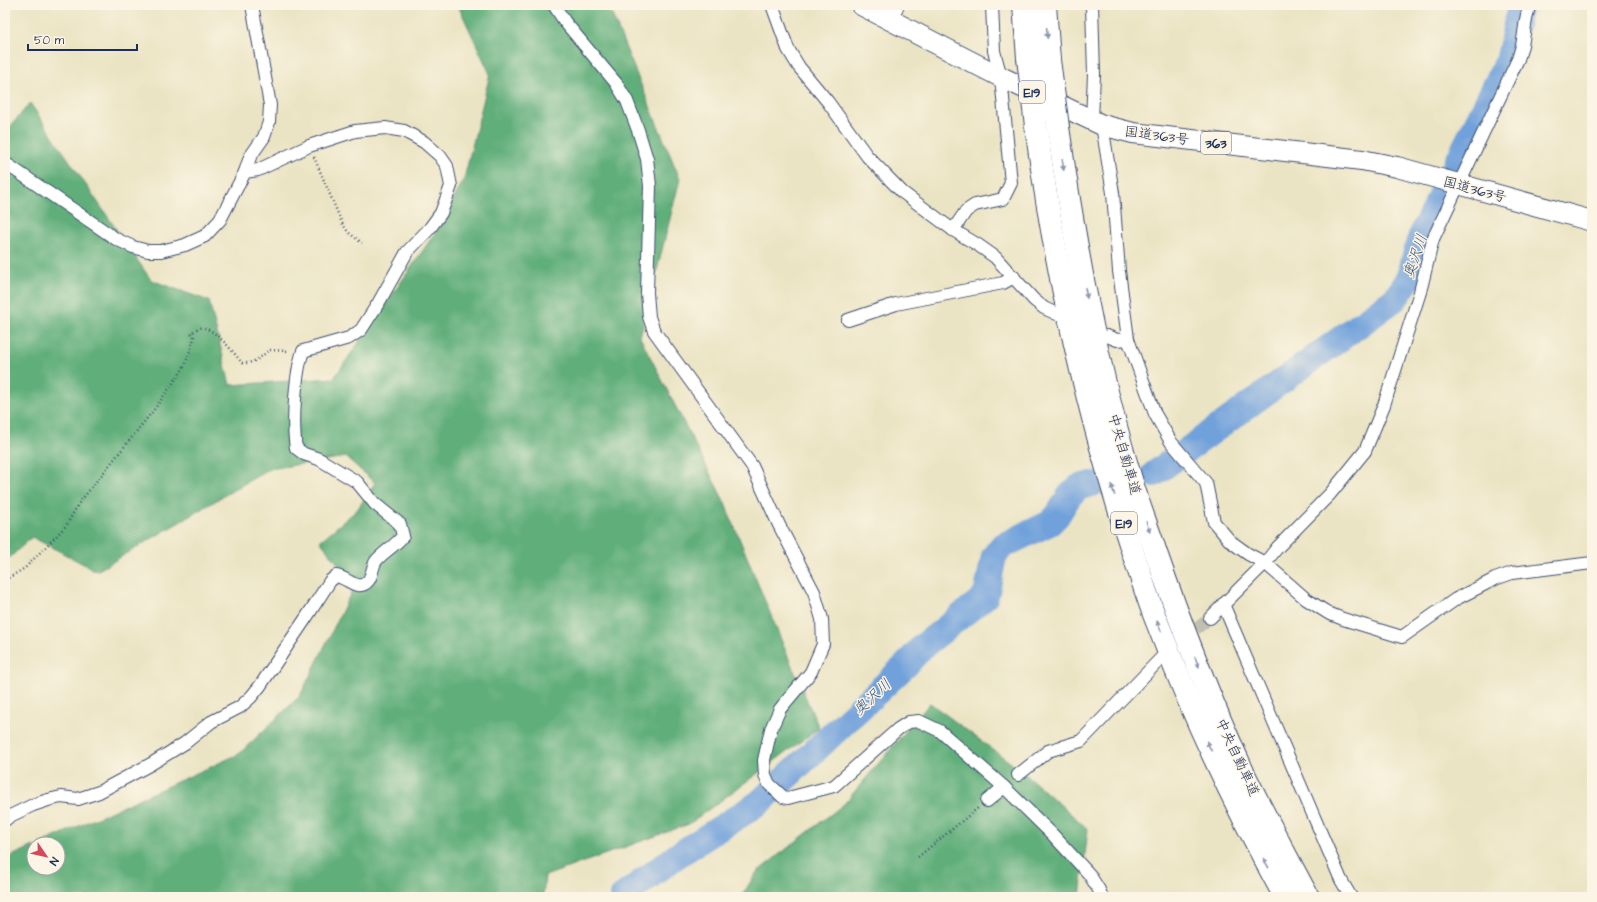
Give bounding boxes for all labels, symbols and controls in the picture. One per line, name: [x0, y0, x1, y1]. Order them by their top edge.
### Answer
scale bar: [28, 26, 137, 52]
one-way arrow: [1044, 27, 1051, 39]
text: 50 m: [34, 32, 65, 49]
road number: E19: [1019, 81, 1045, 103]
street label: 国道363号: [1123, 122, 1190, 150]
road number: 363: [1201, 132, 1231, 154]
one-way arrow: [1060, 159, 1066, 171]
street label: 国道363号: [1441, 172, 1509, 208]
water label: 奥沢川: [1398, 231, 1433, 281]
one-way arrow: [1084, 287, 1090, 299]
street label: 中央自動車道: [1103, 411, 1145, 497]
one-way arrow: [1110, 483, 1116, 495]
road number: E19: [1111, 512, 1137, 534]
one-way arrow: [1145, 522, 1151, 534]
one-way arrow: [1155, 620, 1161, 632]
one-way arrow: [1194, 657, 1200, 669]
water label: 奥沢川: [849, 674, 896, 720]
street label: 中央自動車道: [1210, 715, 1264, 800]
one-way arrow: [1206, 740, 1212, 752]
north arrow: [26, 836, 66, 876]
text: N: [46, 854, 62, 868]
one-way arrow: [1263, 857, 1269, 869]

